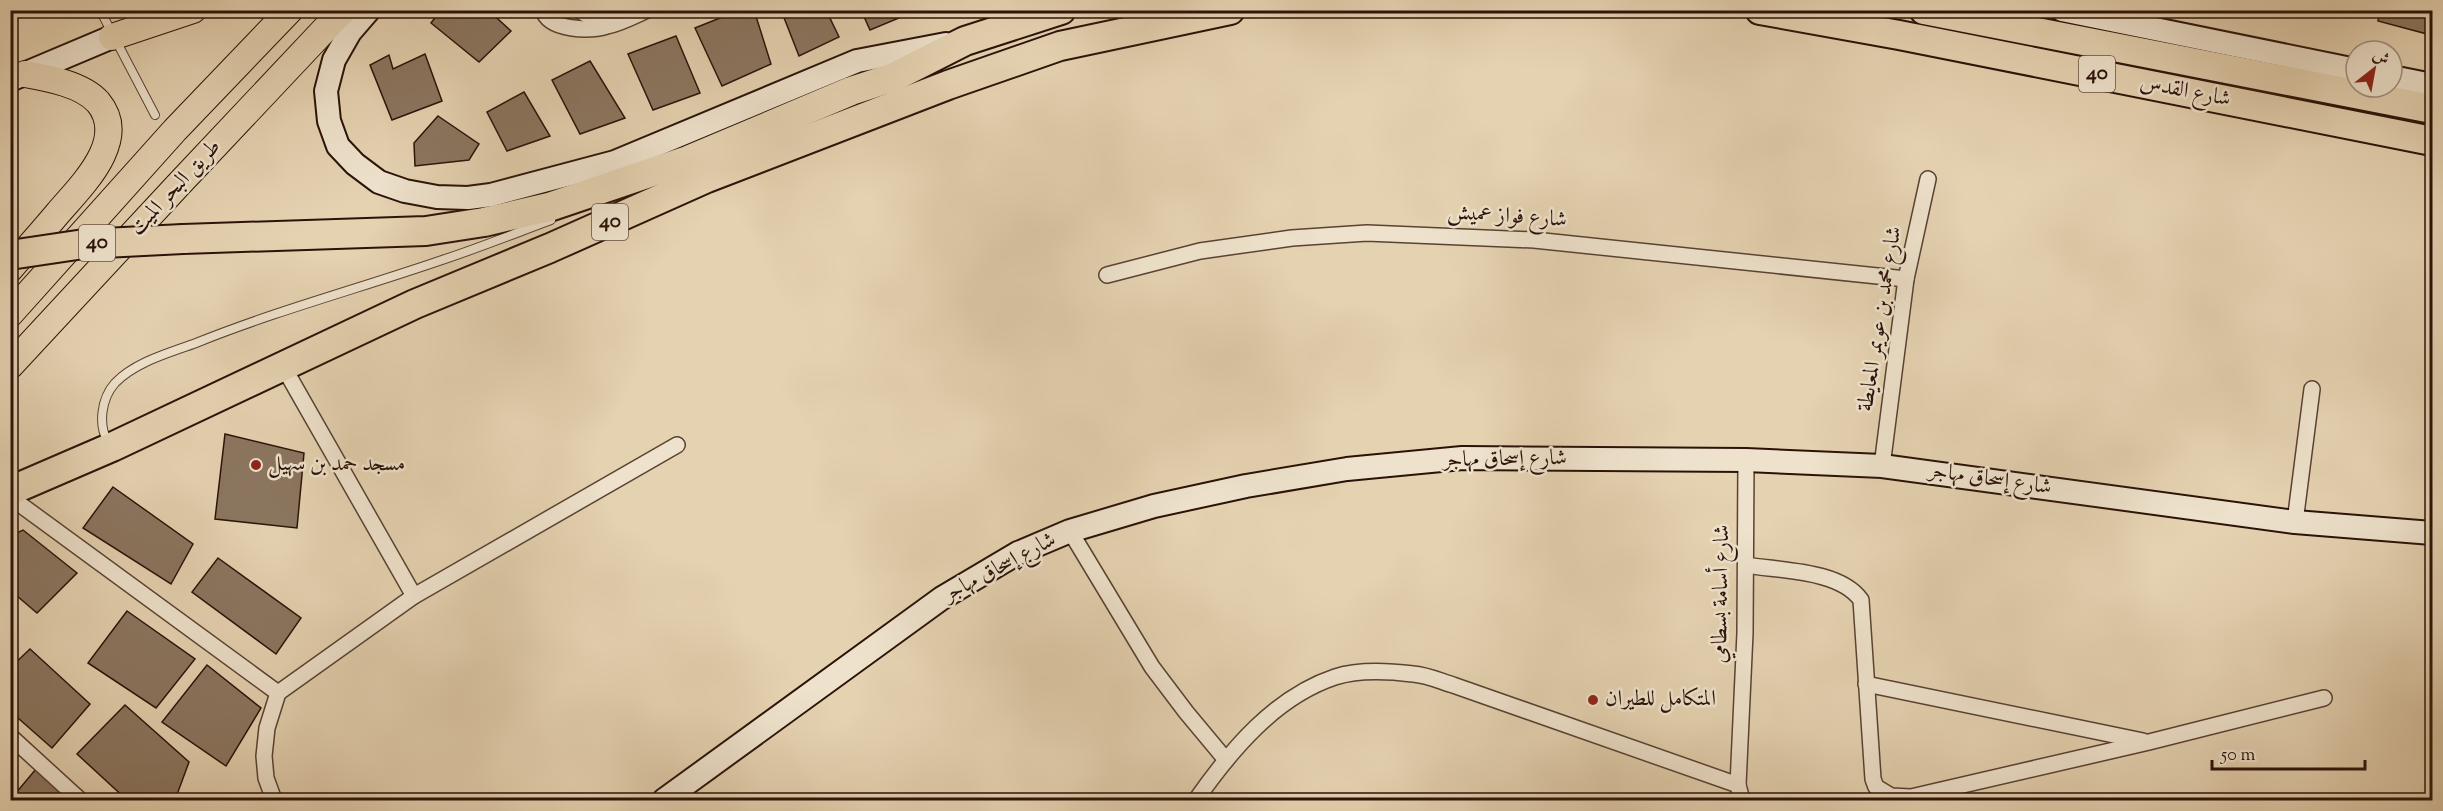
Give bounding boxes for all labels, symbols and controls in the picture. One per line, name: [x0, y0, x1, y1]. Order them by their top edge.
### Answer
north arrow: [2344, 39, 2404, 99]
text: ش: [2368, 44, 2393, 72]
road number: 40: [2079, 56, 2115, 92]
street label: شارع القدس: [2137, 68, 2233, 116]
street label: طريق البحر الميت: [123, 132, 229, 244]
street label: شارع فواز عميش: [1446, 197, 1568, 237]
road number: 40: [592, 204, 628, 240]
street label: شارع محمد بن عويمر المعايطة: [1851, 224, 1911, 414]
road number: 40: [79, 225, 115, 261]
street label: شارع إسحاق مهاجر: [1441, 443, 1567, 477]
place label: مسجد حمد بن سهيل: [268, 449, 405, 481]
street label: شارع إسحاق مهاجر: [1924, 455, 2054, 504]
marker: مسجد حمد بن سهيل: [249, 458, 263, 472]
street label: شارع أسامة بسطامي: [1703, 524, 1739, 664]
street label: شارع إسحاق مهاجر: [936, 525, 1062, 612]
place label: المتكامل للطيران: [1605, 684, 1716, 716]
marker: المتكامل للطيران: [1586, 693, 1600, 707]
scale bar: [2212, 733, 2365, 771]
text: 50 m: [2220, 743, 2256, 769]

